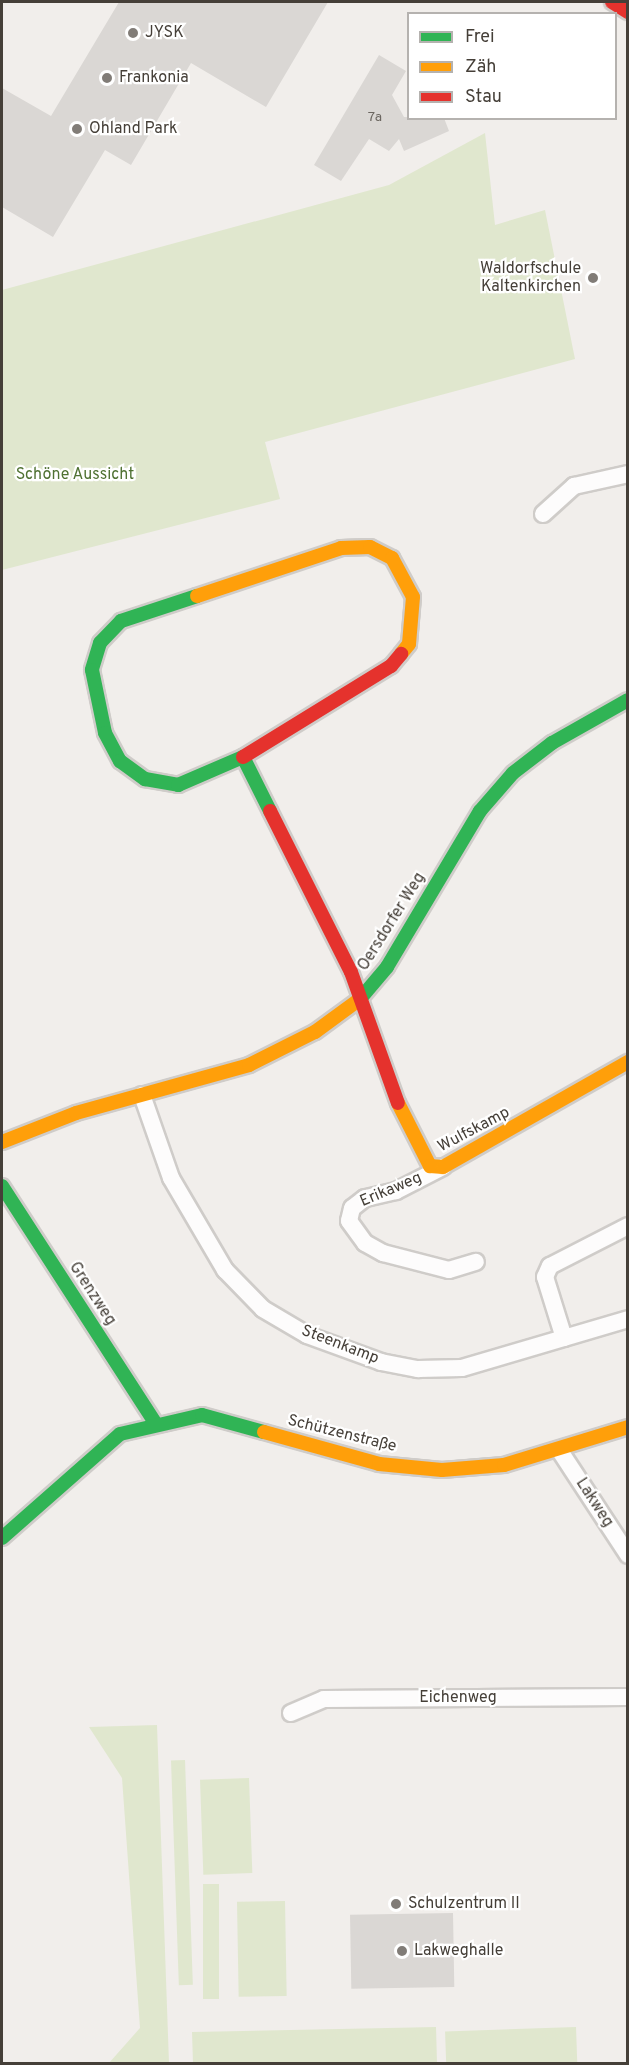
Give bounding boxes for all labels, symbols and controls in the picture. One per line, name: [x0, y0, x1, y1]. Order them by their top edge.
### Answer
legend: [407, 12, 617, 120]
place label: JYSK: [145, 23, 184, 43]
marker: JYSK: [126, 26, 140, 40]
text: Frei: [465, 26, 495, 49]
text: Zäh: [465, 56, 496, 79]
place label: Frankonia: [119, 68, 189, 88]
marker: Frankonia: [100, 71, 114, 85]
text: Stau: [465, 86, 502, 109]
house number: 7a: [368, 110, 382, 126]
place label: Ohland Park: [89, 119, 178, 139]
marker: Ohland Park: [70, 122, 84, 136]
place label: Waldorfschule Kaltenkirchen: [480, 259, 581, 297]
marker: Waldorfschule Kaltenkirchen: [586, 271, 600, 285]
park label: Schöne Aussicht: [15, 465, 135, 485]
street label: Oersdorfer Weg: [354, 869, 430, 975]
street label: Wulfskamp: [435, 1103, 513, 1157]
street label: Erikaweg: [357, 1168, 425, 1212]
street label: Grenzweg: [64, 1259, 120, 1329]
street label: Steenkamp: [299, 1321, 381, 1369]
street label: Schützenstraße: [286, 1411, 398, 1457]
street label: Lakweg: [571, 1475, 617, 1531]
street label: Eichenweg: [419, 1688, 497, 1708]
place label: Schulzentrum II: [408, 1894, 520, 1914]
marker: Schulzentrum II: [389, 1897, 403, 1911]
place label: Lakweghalle: [414, 1941, 503, 1961]
marker: Lakweghalle: [395, 1944, 409, 1958]

